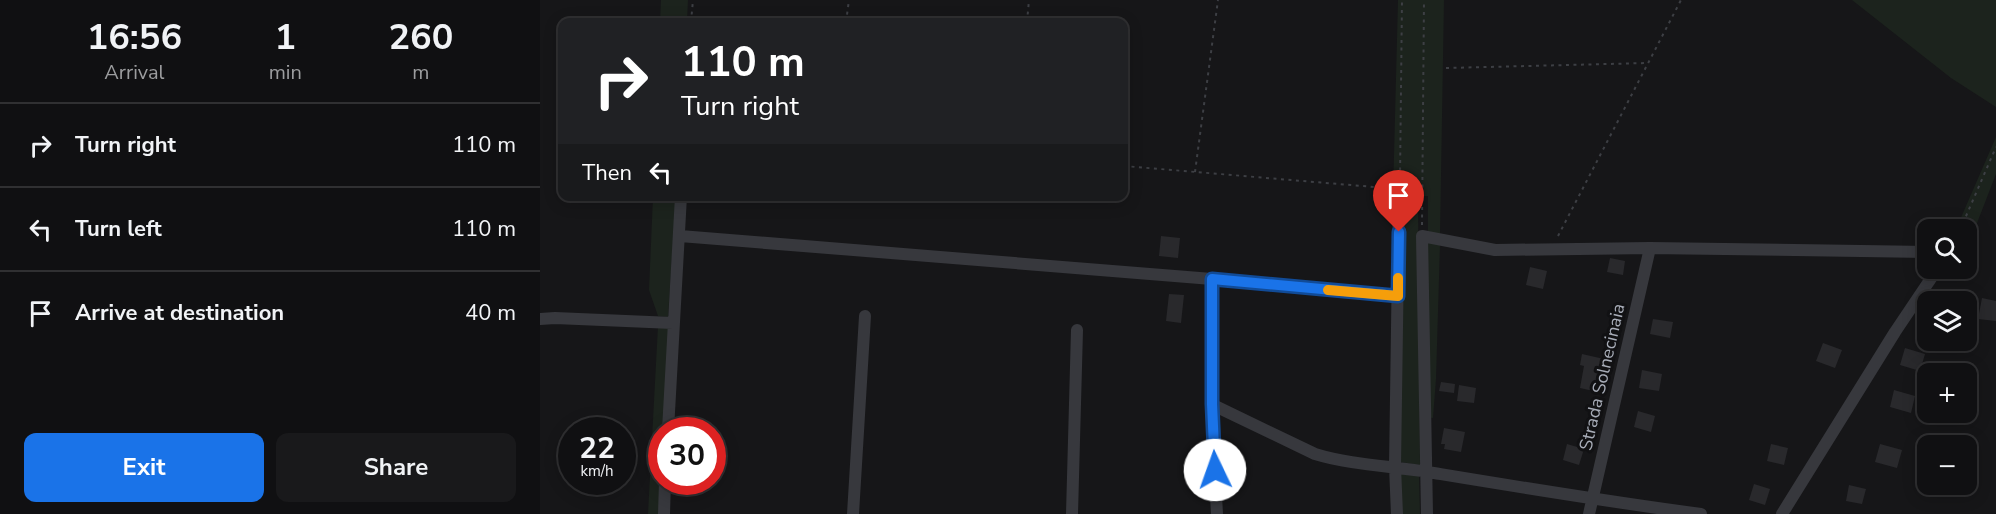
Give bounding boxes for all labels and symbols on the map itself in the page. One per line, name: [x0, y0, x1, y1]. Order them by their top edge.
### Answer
pin: [1373, 170, 1424, 232]
street label: Strada Solnecinaia: [1573, 301, 1631, 453]
speed limit sign: 30: [648, 417, 726, 495]
position arrow: [1183, 438, 1247, 502]

